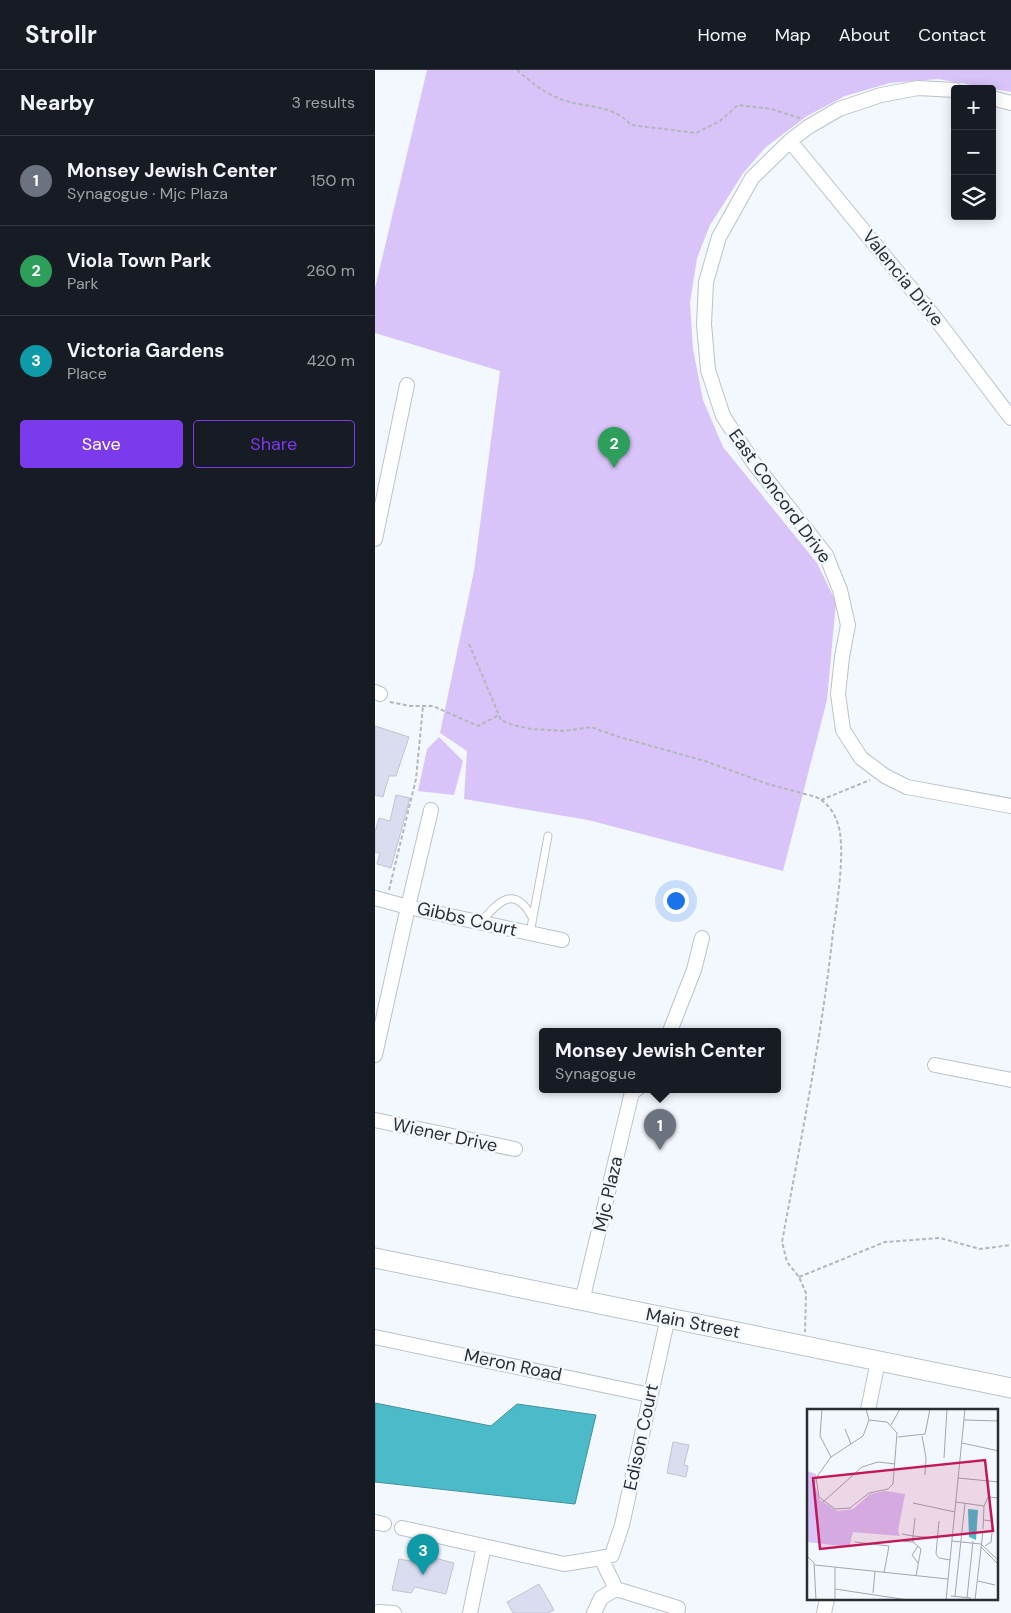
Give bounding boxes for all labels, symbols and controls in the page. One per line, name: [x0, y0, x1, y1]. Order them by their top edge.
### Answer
text: Strollr: [25, 19, 97, 50]
text: Home: [697, 23, 747, 47]
text: Map: [775, 23, 811, 47]
text: About: [839, 23, 890, 47]
text: Contact: [918, 23, 986, 47]
map controls: [951, 85, 996, 220]
button: +: [951, 85, 996, 130]
text: Nearby: [20, 89, 94, 117]
text: 3 results: [292, 92, 355, 113]
button: −: [951, 130, 996, 175]
text: Monsey Jewish Center: [67, 158, 277, 183]
text: 1: [33, 170, 39, 191]
text: 150 m: [311, 170, 355, 191]
button: layers: [951, 175, 996, 220]
text: Synagogue · Mjc Plaza: [67, 183, 228, 204]
street label: Valencia Drive: [857, 225, 949, 331]
text: Viola Town Park: [67, 248, 211, 273]
text: 2: [31, 260, 41, 281]
text: 260 m: [306, 260, 355, 281]
text: Park: [67, 273, 99, 294]
text: Victoria Gardens: [67, 338, 224, 363]
text: 3: [31, 350, 41, 371]
text: 420 m: [307, 350, 355, 371]
text: Place: [67, 363, 107, 384]
button: Save: [20, 420, 183, 468]
button: Share: [193, 420, 355, 468]
street label: East Concord Drive: [723, 424, 837, 568]
pin: 2: [598, 427, 630, 468]
your location: [663, 888, 689, 914]
street label: Gibbs Court: [415, 896, 519, 942]
popup: [539, 1028, 781, 1093]
text: Monsey Jewish Center: [555, 1038, 765, 1063]
text: Synagogue: [555, 1063, 636, 1084]
pin: 1: [644, 1109, 676, 1150]
street label: Wiener Drive: [390, 1112, 500, 1158]
street label: Mjc Plaza: [588, 1154, 628, 1234]
street label: Main Street: [644, 1302, 742, 1344]
street label: Meron Road: [462, 1343, 564, 1387]
street label: Edison Court: [618, 1382, 664, 1492]
inset map: [807, 1409, 999, 1600]
pin: 3: [407, 1534, 439, 1575]

